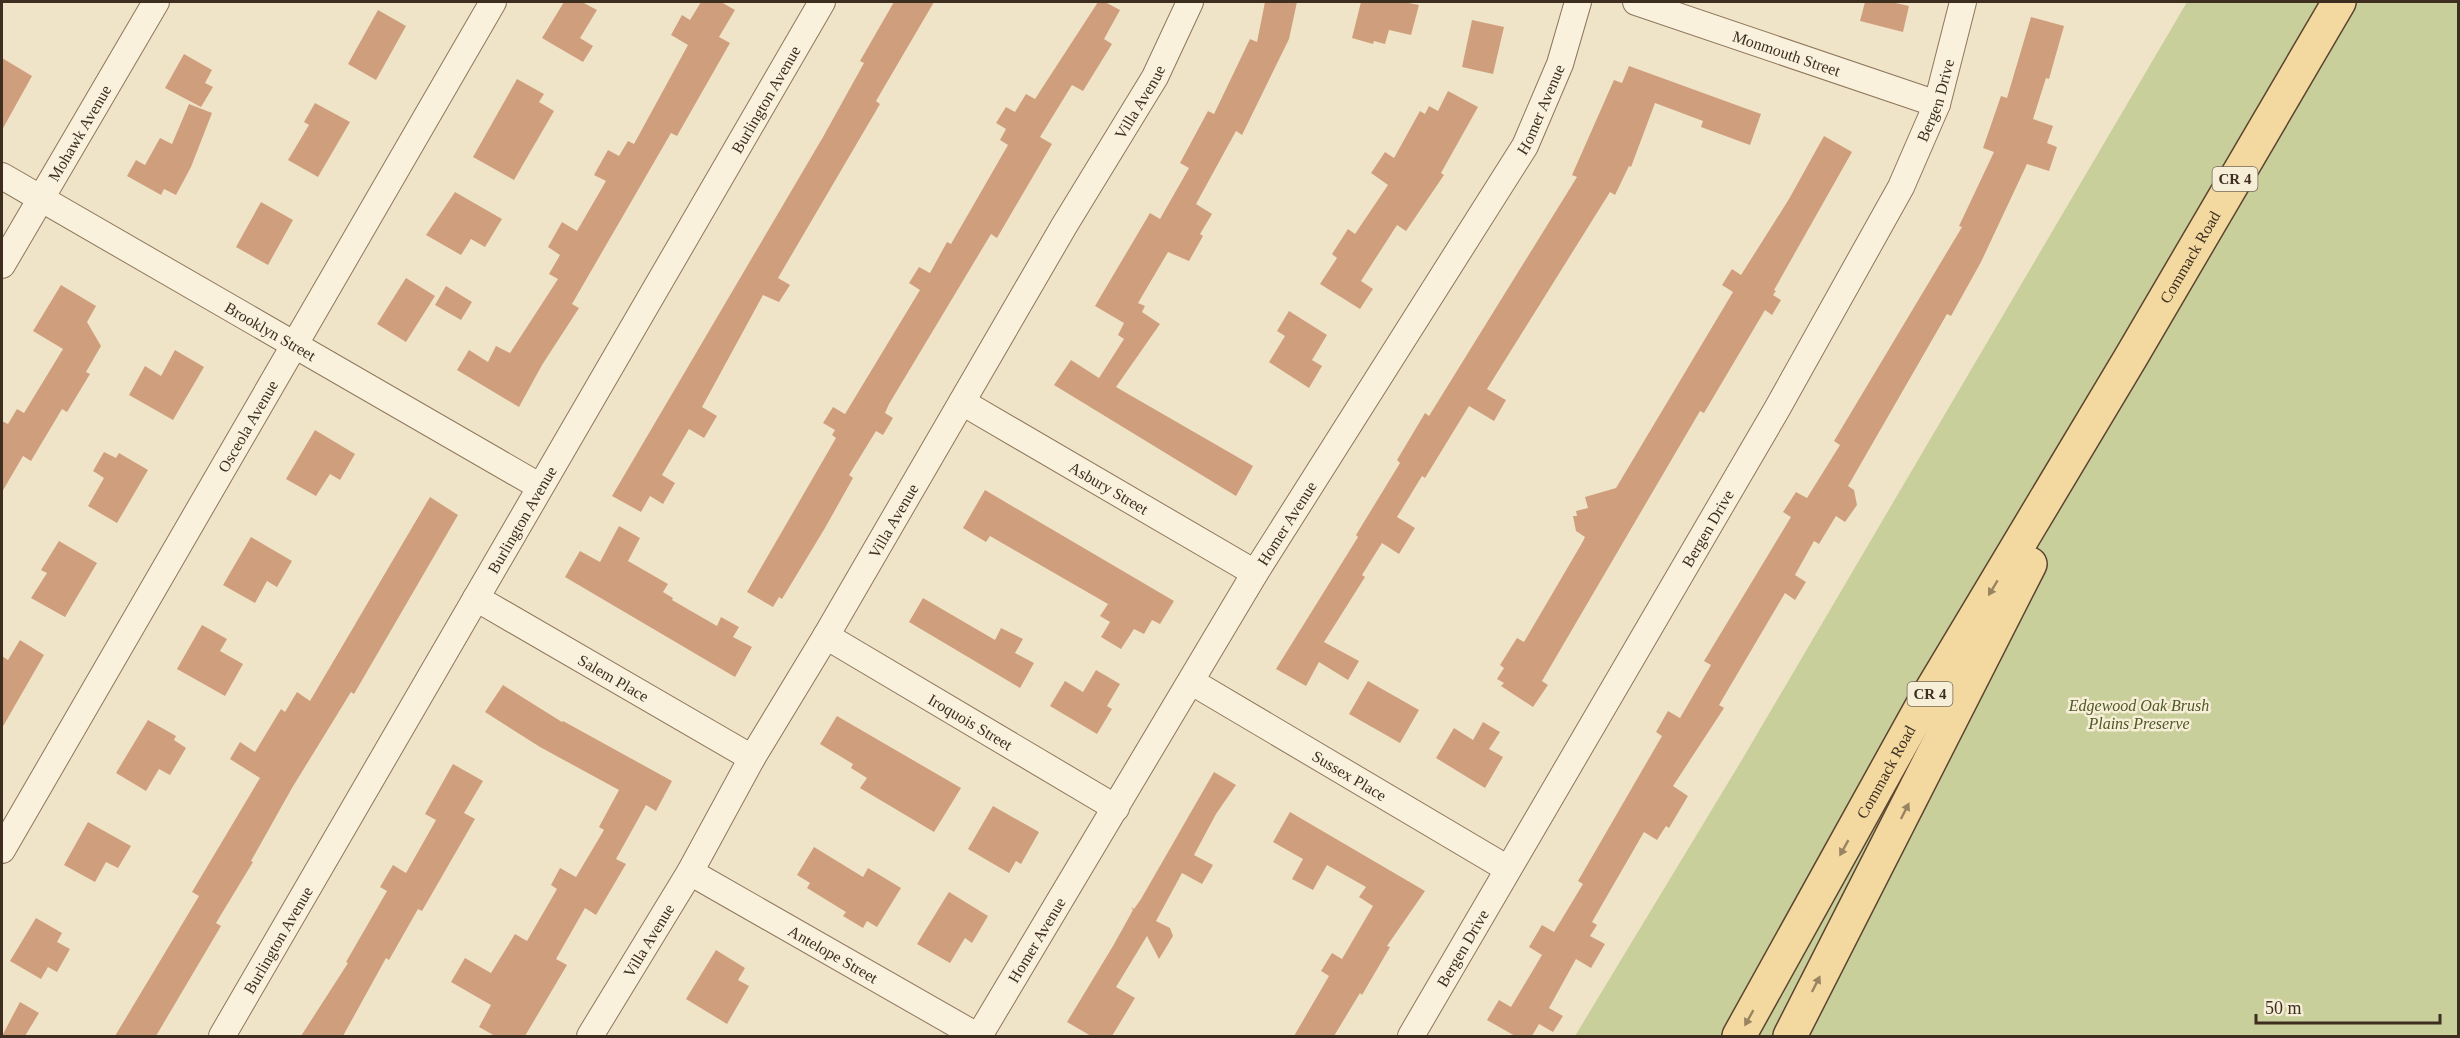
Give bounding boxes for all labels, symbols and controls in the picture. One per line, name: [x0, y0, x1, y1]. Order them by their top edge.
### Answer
street label: Monmouth Street: [1731, 27, 1843, 79]
street label: Burlington Avenue: [728, 43, 803, 156]
street label: Bergen Drive: [1913, 57, 1957, 144]
street label: Villa Avenue: [1111, 62, 1168, 142]
street label: Homer Avenue: [1513, 62, 1567, 158]
street label: Mohawk Avenue: [45, 82, 114, 184]
road number: CR 4: [2212, 167, 2258, 191]
street label: Commack Road: [2156, 208, 2223, 306]
street label: Brooklyn Street: [222, 298, 319, 364]
street label: Osceola Avenue: [214, 377, 281, 475]
street label: Asbury Street: [1066, 458, 1152, 518]
street label: Burlington Avenue: [484, 463, 559, 576]
street label: Homer Avenue: [1254, 478, 1319, 568]
street label: Villa Avenue: [865, 481, 921, 561]
street label: Bergen Drive: [1678, 487, 1737, 570]
one-way arrow: [1988, 580, 1999, 596]
street label: Salem Place: [575, 651, 652, 705]
road number: CR 4: [1908, 682, 1952, 706]
street label: Iroquois Street: [925, 690, 1016, 753]
park label: Edgewood Oak Brush Plains Preserve: [2068, 697, 2209, 732]
street label: Commack Road: [1853, 722, 1918, 821]
street label: Sussex Place: [1309, 747, 1390, 804]
one-way arrow: [1900, 802, 1910, 820]
one-way arrow: [1839, 839, 1849, 856]
street label: Burlington Avenue: [240, 883, 315, 997]
street label: Homer Avenue: [1004, 894, 1068, 985]
street label: Villa Avenue: [620, 901, 677, 980]
street label: Bergen Drive: [1433, 906, 1492, 989]
street label: Antelope Street: [786, 922, 881, 986]
one-way arrow: [1812, 976, 1821, 993]
scale bar: [2256, 987, 2440, 1025]
text: 50 m: [2265, 998, 2302, 1018]
one-way arrow: [1744, 1010, 1754, 1027]

